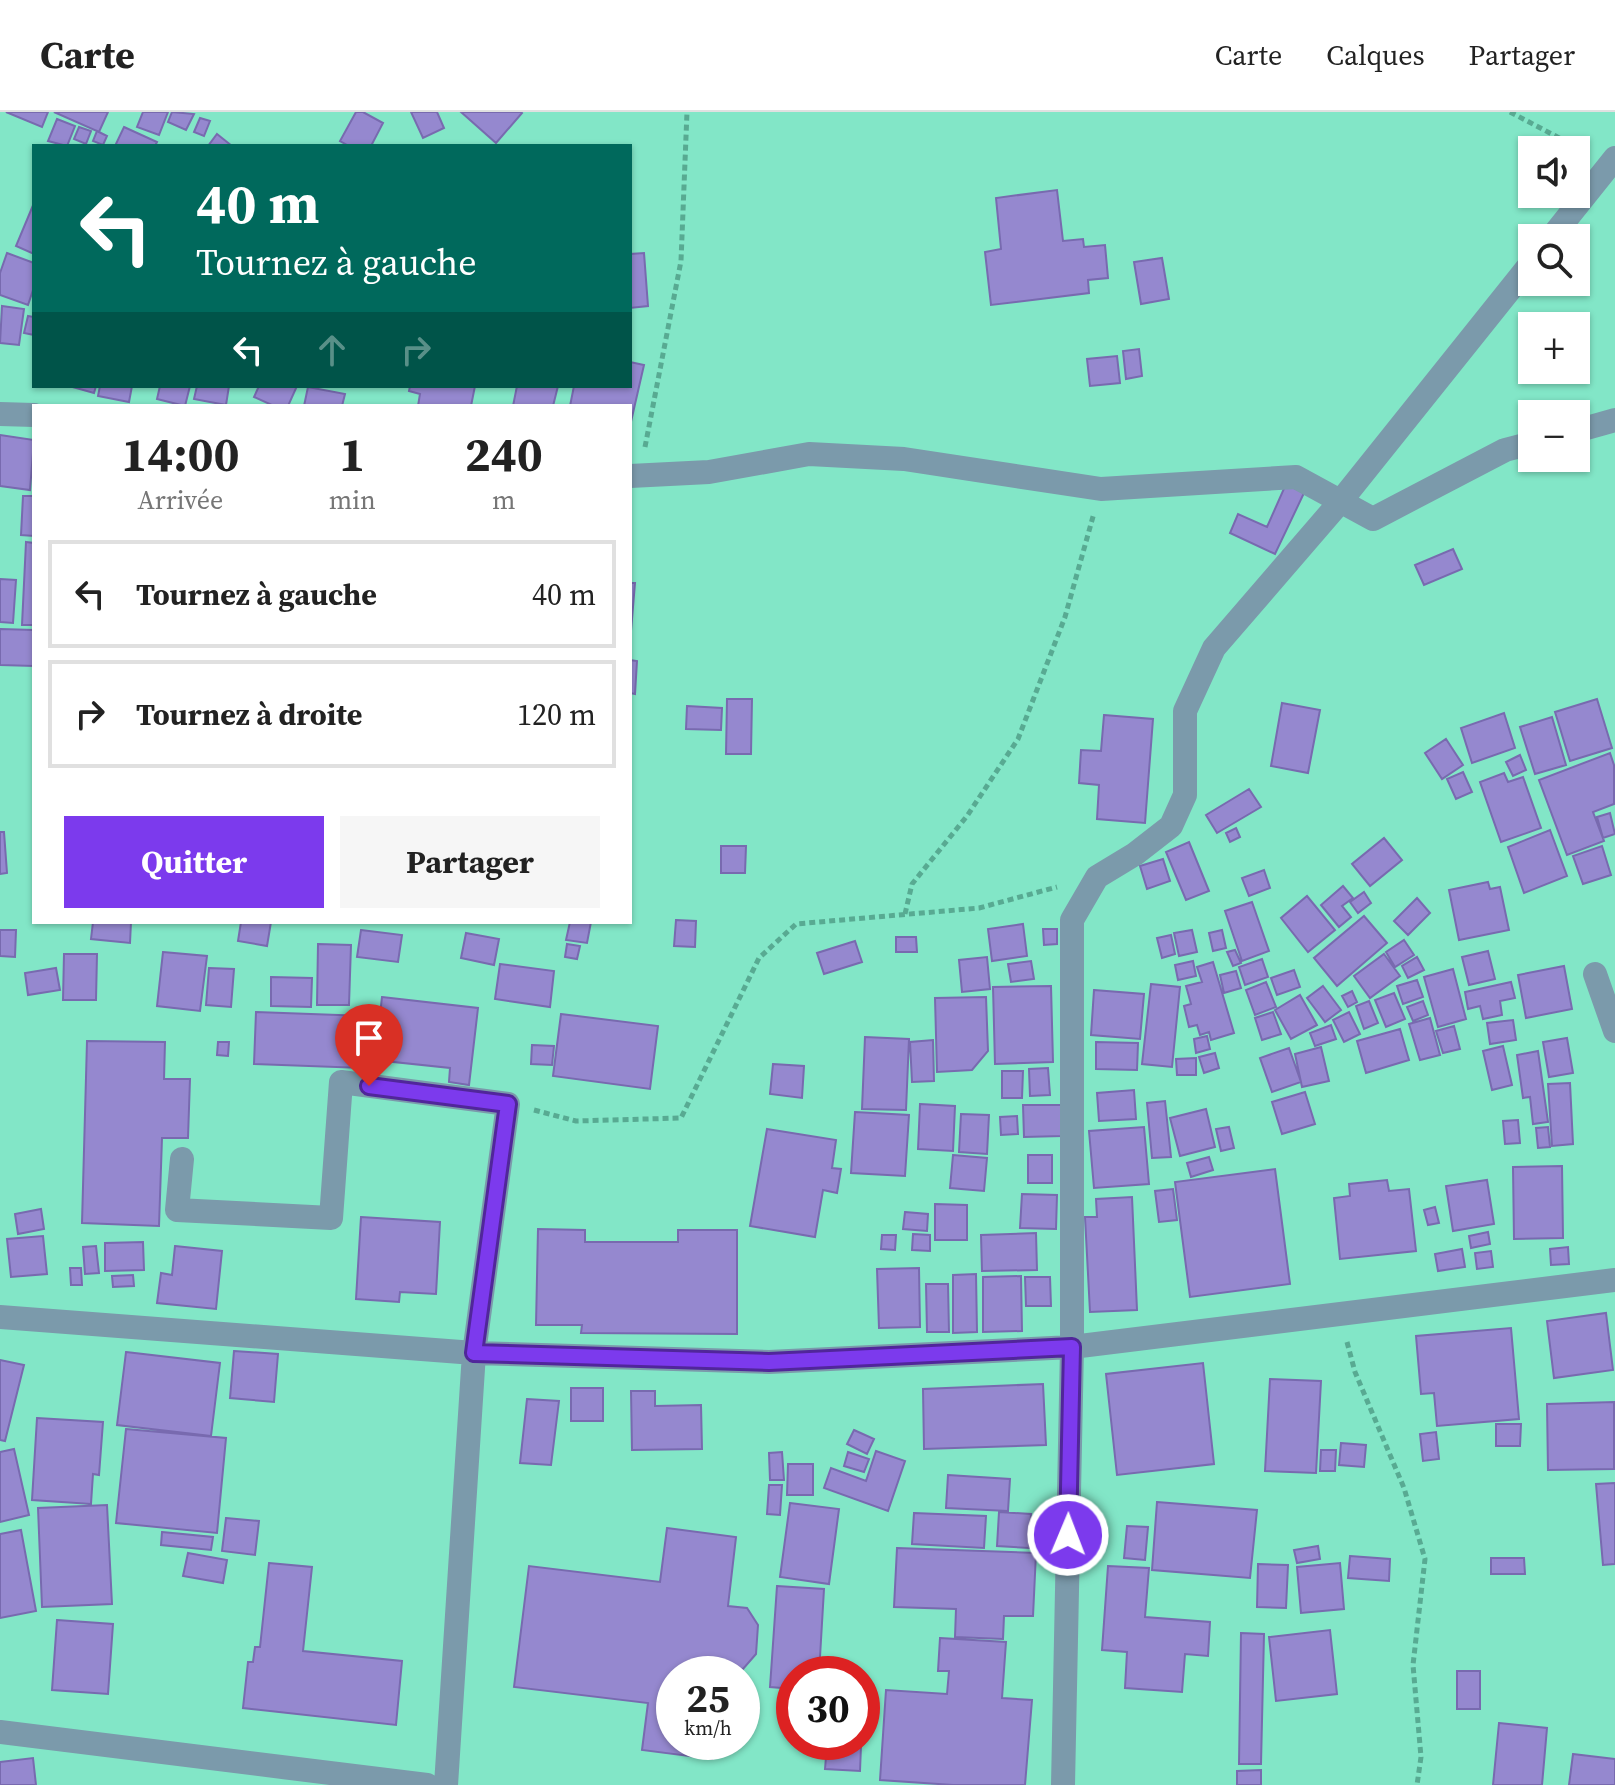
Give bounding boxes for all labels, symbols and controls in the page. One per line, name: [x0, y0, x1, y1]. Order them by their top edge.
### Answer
text: Carte: [40, 29, 135, 81]
text: Carte: [1215, 36, 1282, 74]
text: Calques: [1326, 36, 1425, 74]
text: Partager: [1469, 36, 1575, 74]
map controls: [1518, 136, 1590, 472]
button: sound: [1518, 136, 1590, 208]
text: 40 m: [196, 165, 319, 242]
icon: left: [64, 176, 168, 280]
button: search: [1518, 224, 1590, 296]
text: Tournez à gauche: [196, 238, 477, 287]
button: +: [1518, 312, 1590, 384]
icon: left: [226, 328, 270, 372]
icon: ahead: [310, 328, 354, 372]
icon: right: [394, 328, 438, 372]
button: −: [1518, 400, 1590, 472]
text: 14:00: [121, 421, 240, 487]
text: 1: [339, 421, 365, 487]
text: 240: [465, 421, 543, 487]
text: Arrivée: [137, 482, 223, 518]
text: min: [329, 482, 376, 518]
text: m: [492, 482, 516, 518]
icon: left: [68, 572, 112, 616]
text: Tournez à gauche: [136, 574, 377, 615]
text: 40 m: [532, 574, 596, 615]
icon: right: [68, 692, 112, 736]
text: Tournez à droite: [136, 694, 362, 735]
text: 120 m: [517, 694, 596, 735]
button: Quitter: [64, 816, 324, 908]
button: Partager: [340, 816, 600, 908]
pin: [335, 1004, 403, 1086]
icon: arrive: [347, 1016, 391, 1060]
position arrow: [1026, 1493, 1110, 1577]
speed limit sign: 30: [776, 1656, 880, 1760]
text: 25: [686, 1671, 730, 1725]
text: km/h: [684, 1714, 732, 1742]

